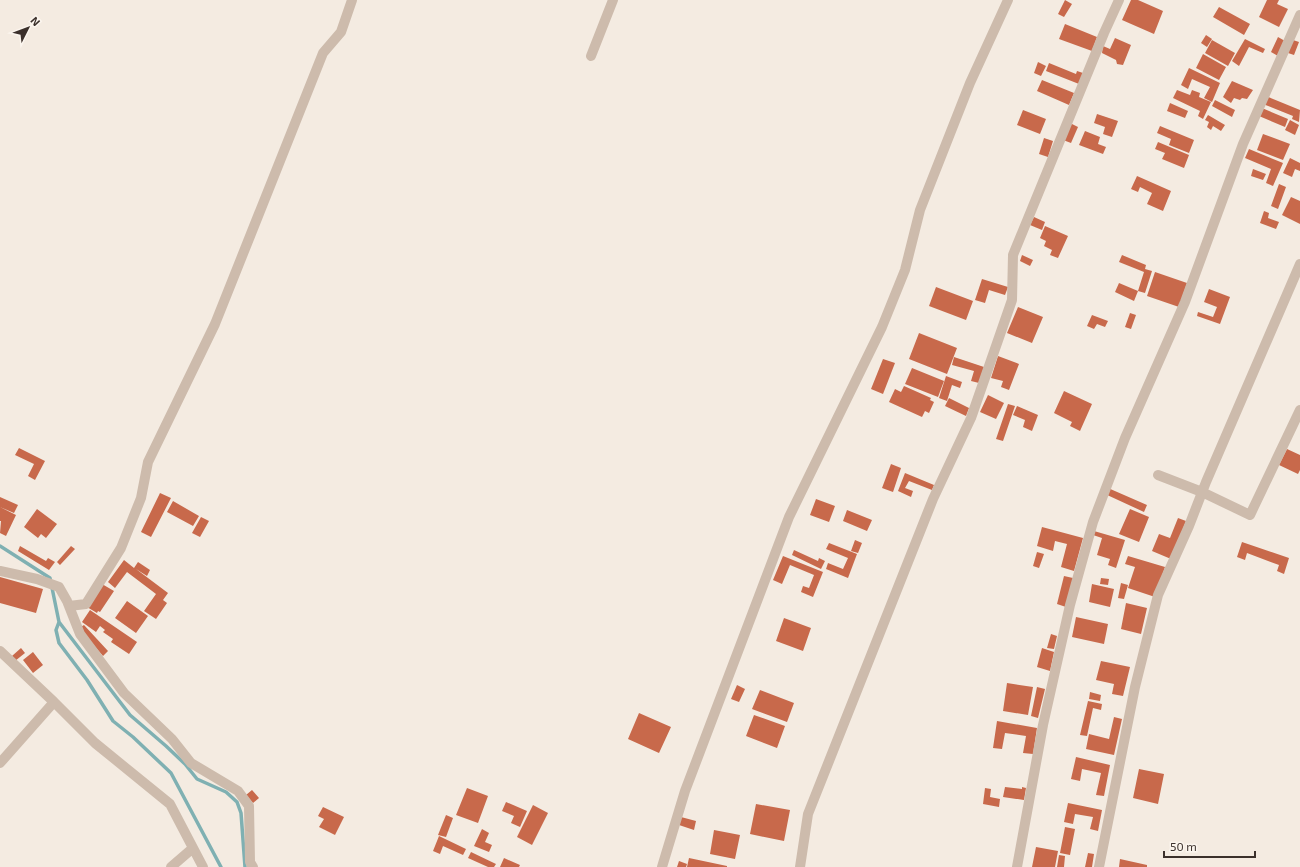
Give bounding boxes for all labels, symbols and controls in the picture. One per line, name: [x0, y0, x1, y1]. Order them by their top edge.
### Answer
north arrow: [8, 8, 48, 48]
text: N: [28, 14, 43, 28]
scale bar: [1164, 833, 1255, 859]
text: 50 m: [1170, 839, 1197, 853]

